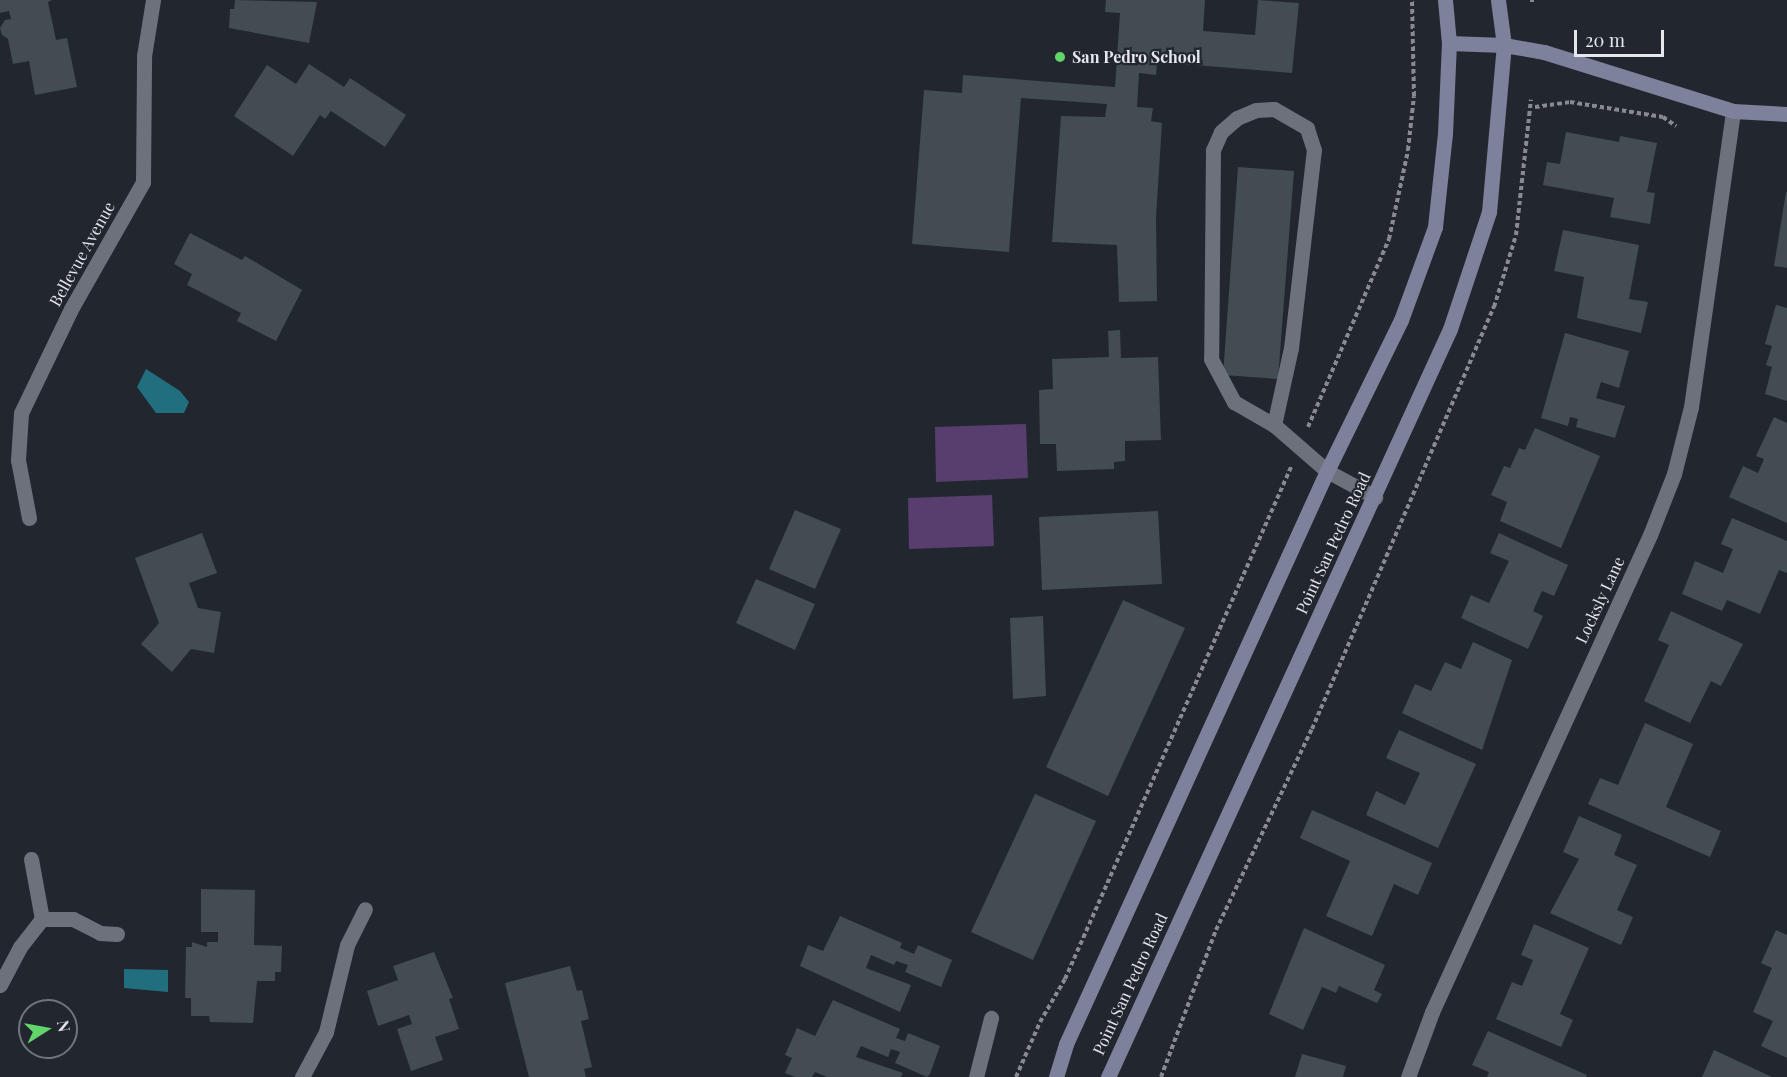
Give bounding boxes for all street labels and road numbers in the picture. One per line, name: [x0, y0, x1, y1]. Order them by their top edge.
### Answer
street label: Bellevue Avenue: [45, 198, 119, 310]
street label: Point San Pedro Road: [1292, 469, 1374, 617]
street label: Locksly Lane: [1572, 554, 1628, 646]
street label: Point San Pedro Road: [1089, 910, 1171, 1058]

